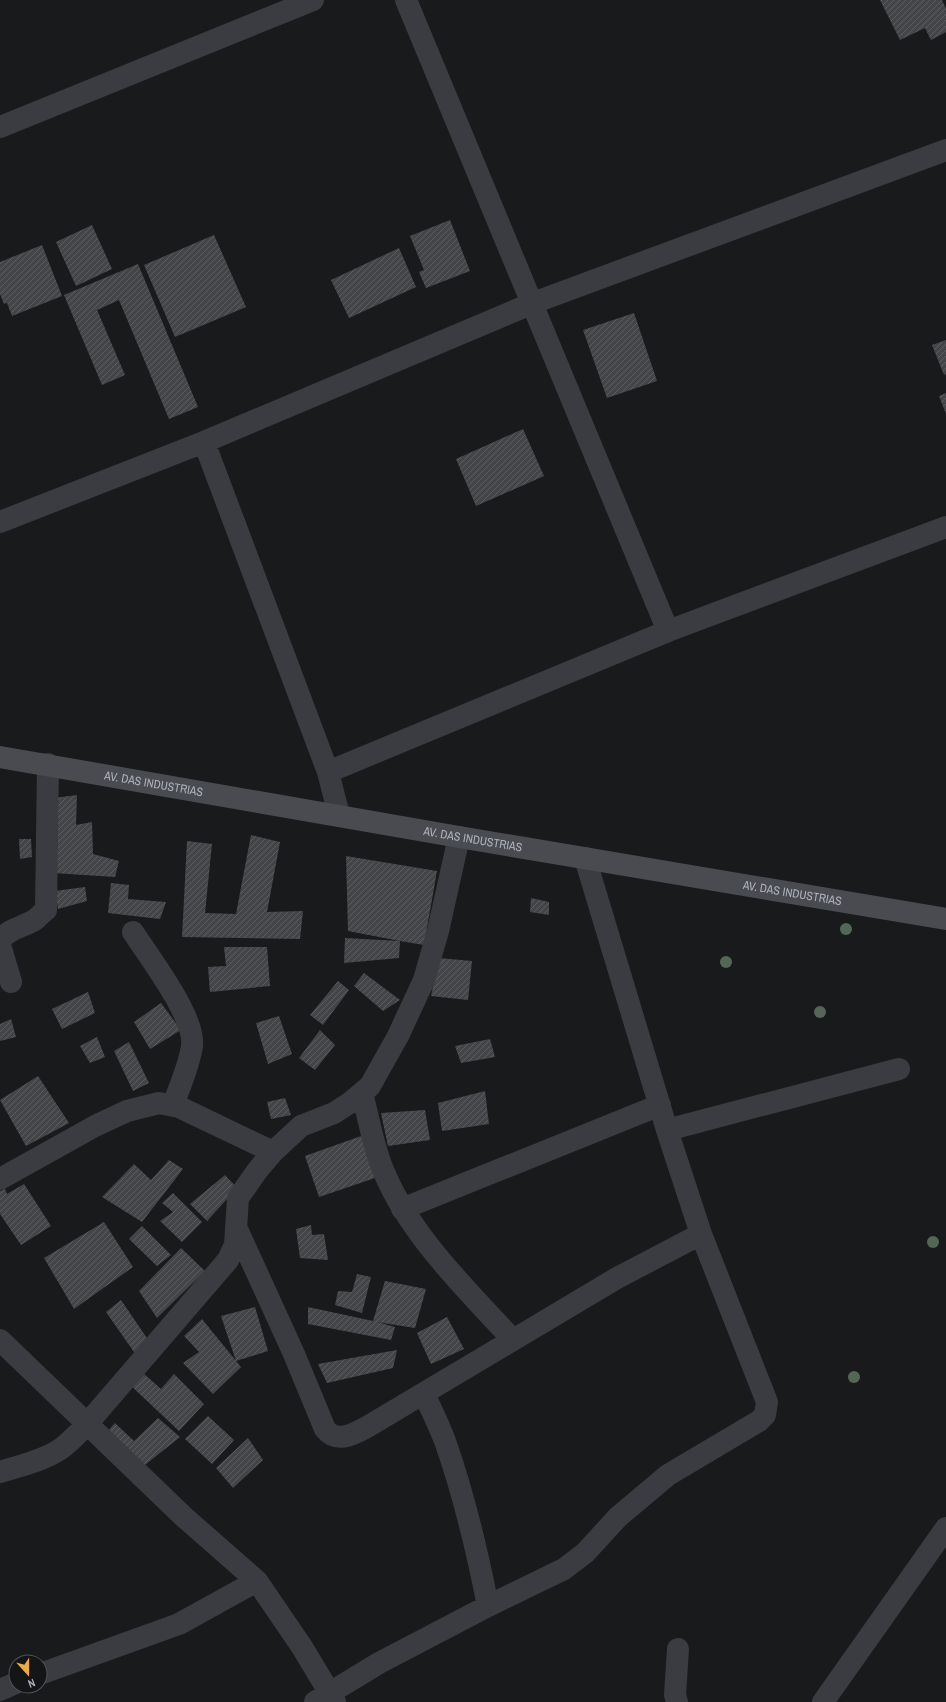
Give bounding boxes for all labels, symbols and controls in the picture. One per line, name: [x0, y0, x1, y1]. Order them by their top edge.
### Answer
street label: AV. DAS INDUSTRIAS: [102, 767, 205, 800]
street label: AV. DAS INDUSTRIAS: [421, 823, 524, 856]
street label: AV. DAS INDUSTRIAS: [741, 877, 843, 909]
north arrow: [8, 1654, 48, 1694]
text: N: [26, 1676, 37, 1691]

